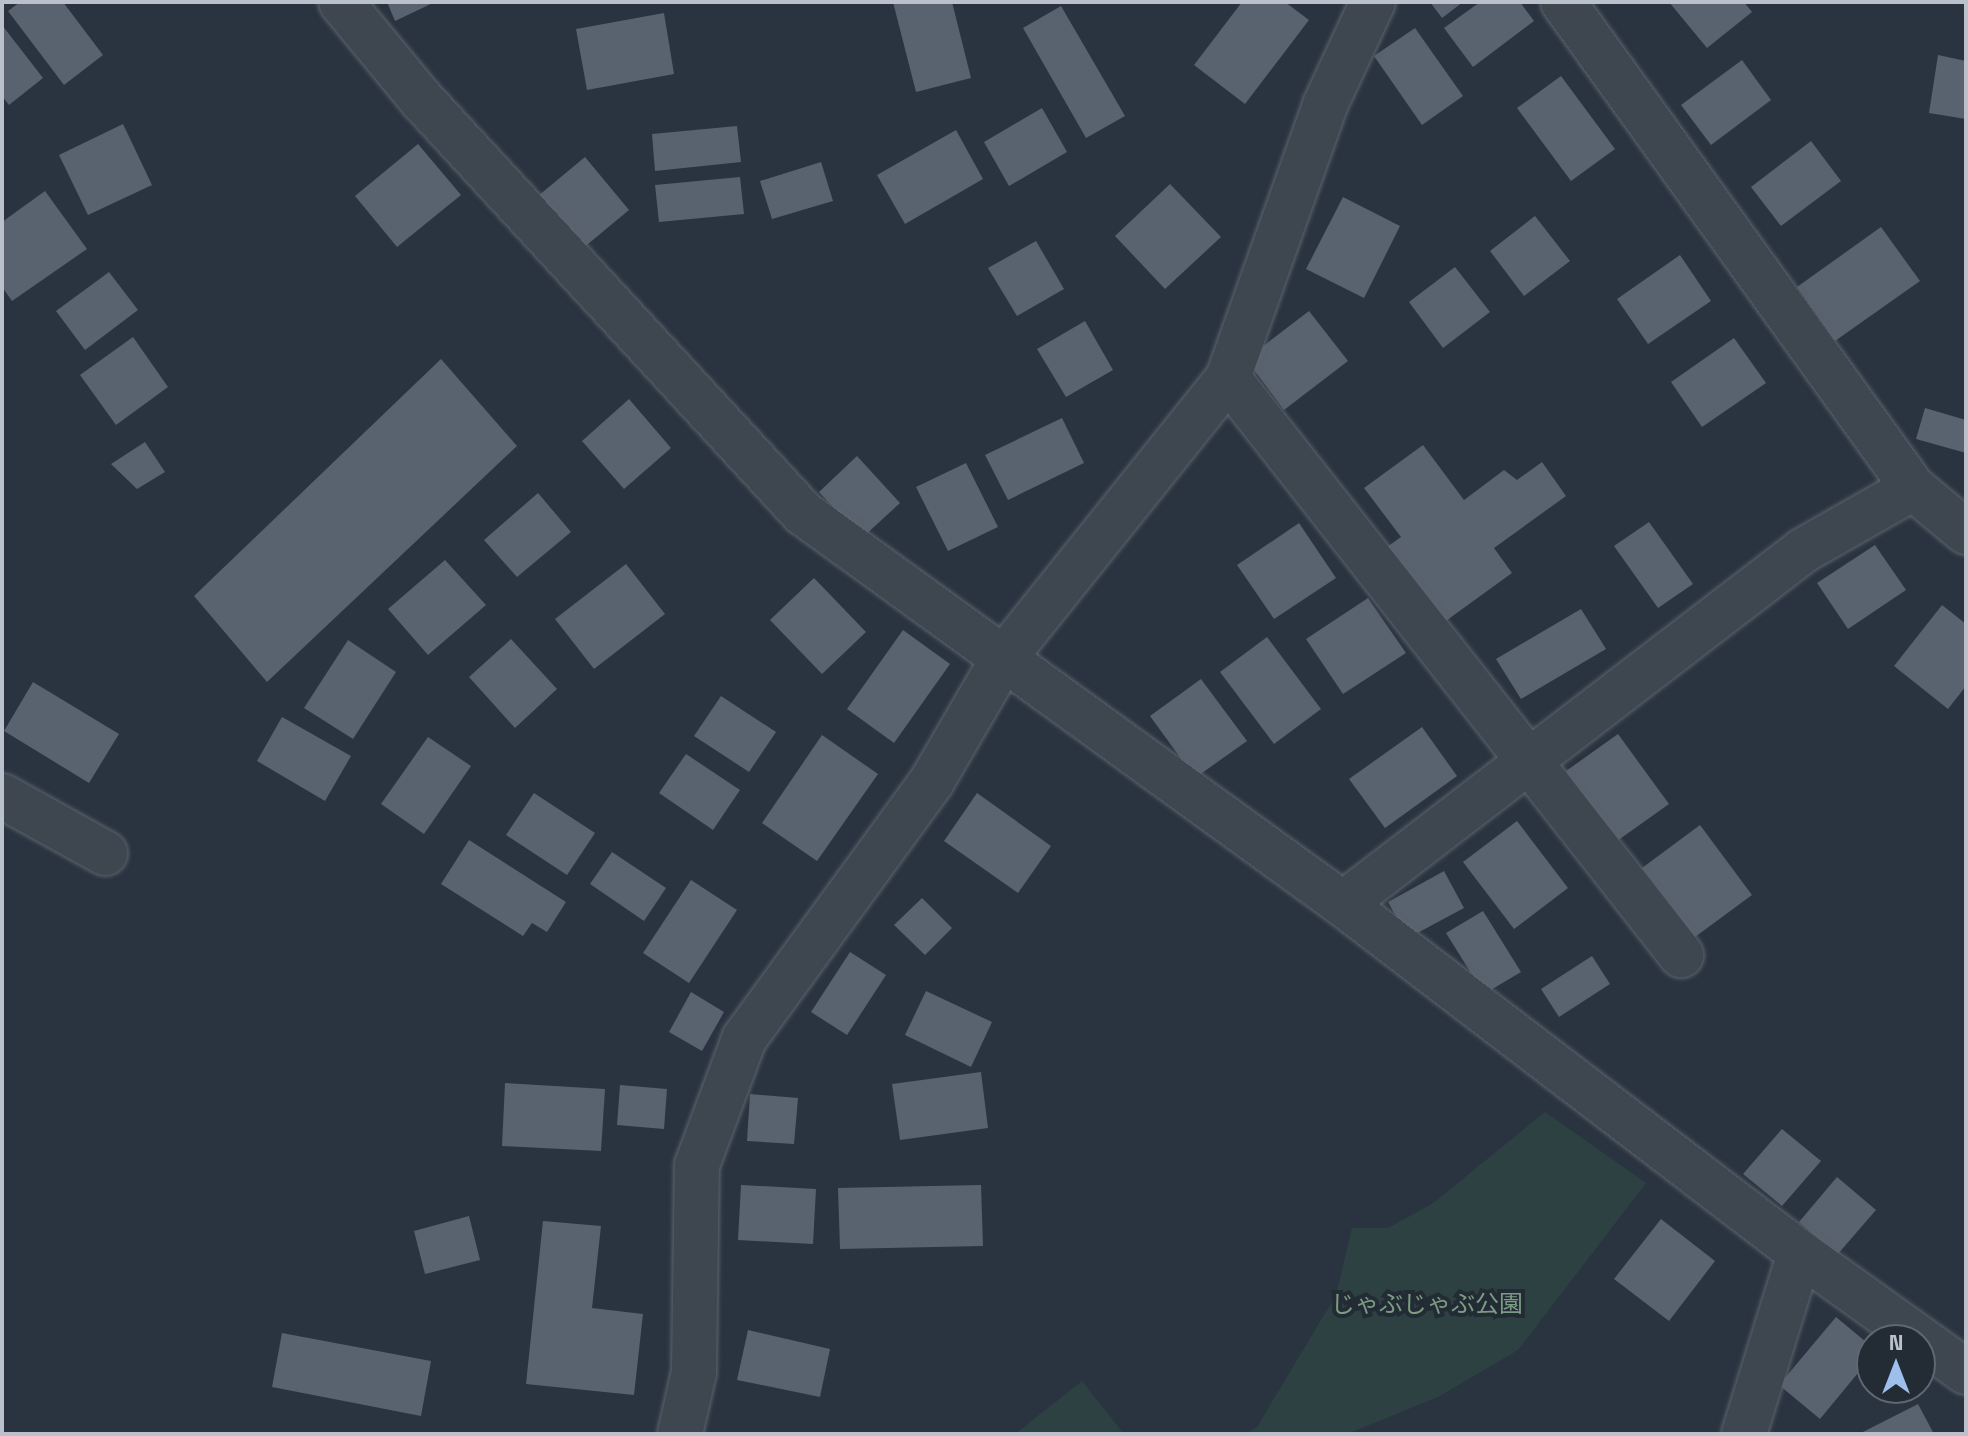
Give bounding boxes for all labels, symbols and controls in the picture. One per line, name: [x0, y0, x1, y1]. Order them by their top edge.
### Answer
park label: じゃぶじゃぶ公園: [1331, 1290, 1523, 1318]
north arrow: [1856, 1324, 1936, 1404]
text: N: [1889, 1328, 1903, 1356]

